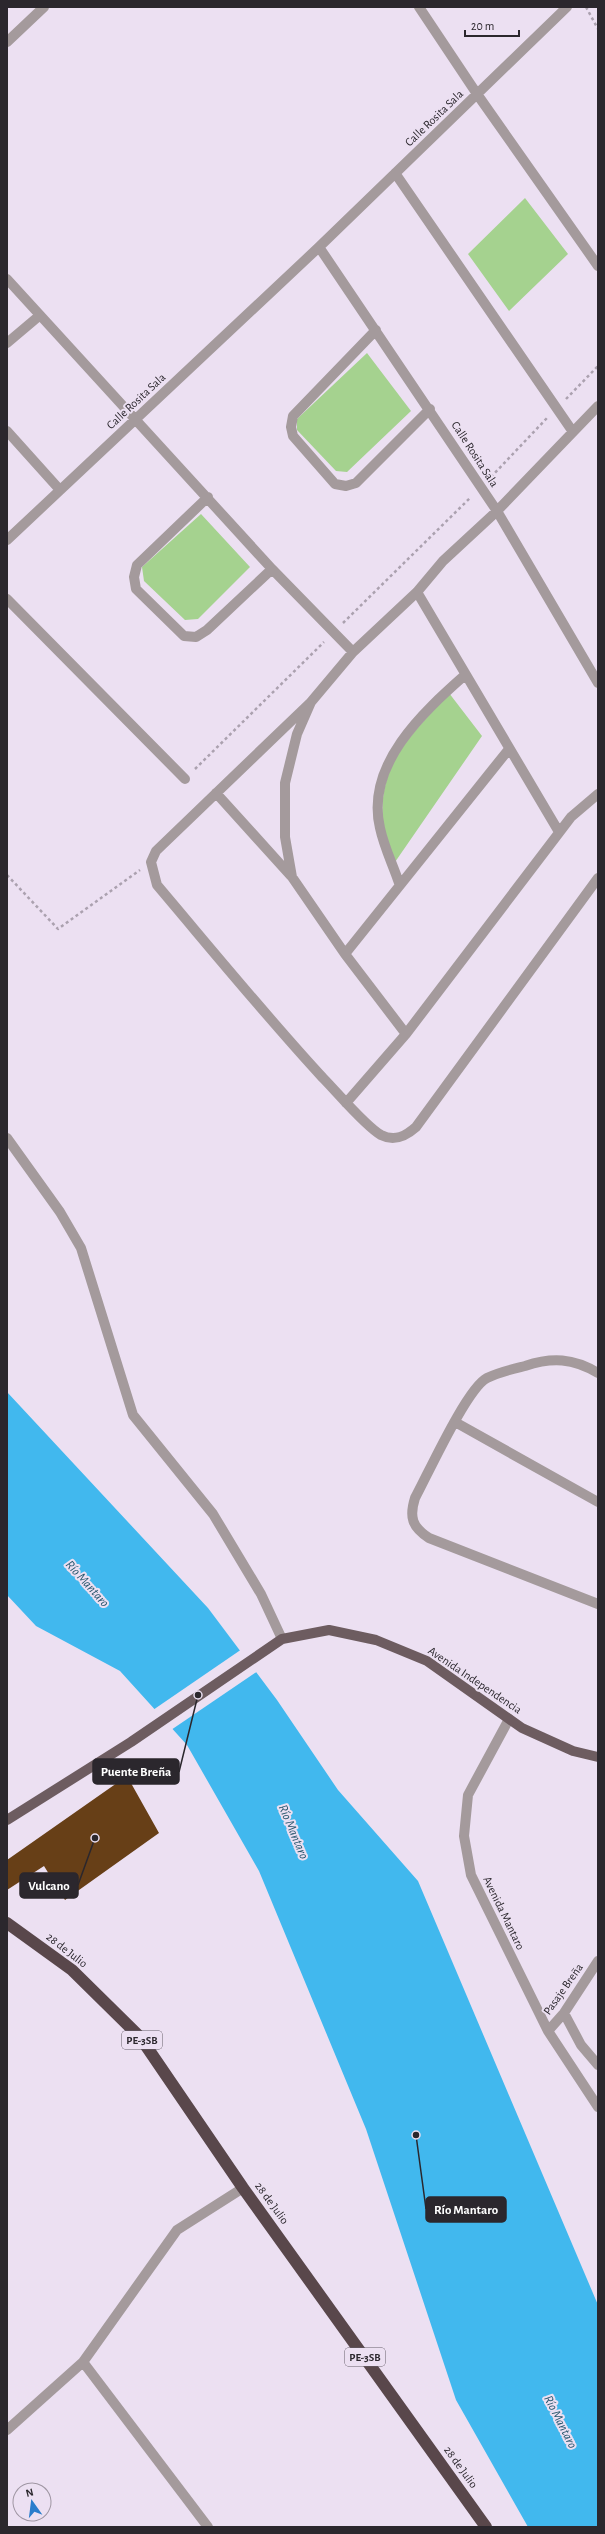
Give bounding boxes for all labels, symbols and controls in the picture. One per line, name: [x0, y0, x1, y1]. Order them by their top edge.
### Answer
scale bar: [465, 12, 519, 38]
text: 20 m: [471, 20, 494, 32]
street label: Calle Rosita Sala: [403, 87, 466, 149]
street label: Calle Rosita Sala: [104, 371, 168, 431]
street label: Calle Rosita Sala: [449, 419, 501, 489]
water label: Río Mantaro: [63, 1558, 111, 1610]
street label: Avenida Independencia: [426, 1644, 524, 1716]
callout: Puente Breña: [93, 1759, 179, 1784]
text: Puente Breña: [101, 1766, 171, 1779]
water label: Río Mantaro: [276, 1803, 310, 1861]
callout: Vulcano: [20, 1873, 78, 1898]
street label: Avenida Mantaro: [481, 1874, 527, 1952]
text: Vulcano: [28, 1880, 70, 1893]
street label: 28 de Julio: [44, 1930, 90, 1970]
street label: Pasaje Breña: [541, 1961, 586, 2017]
road number: PE-3SB: [122, 2031, 162, 2049]
street label: 28 de Julio: [253, 2180, 291, 2226]
callout: Río Mantaro: [426, 2197, 506, 2222]
text: Río Mantaro: [434, 2204, 499, 2217]
road number: PE-3SB: [345, 2348, 385, 2366]
water label: Río Mantaro: [541, 2393, 579, 2451]
street label: 28 de Julio: [442, 2444, 480, 2490]
north arrow: [12, 2482, 52, 2522]
text: N: [25, 2487, 35, 2499]

